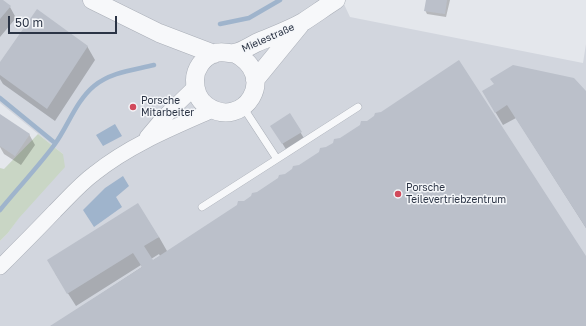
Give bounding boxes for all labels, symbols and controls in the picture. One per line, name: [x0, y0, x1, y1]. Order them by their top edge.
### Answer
scale bar: [10, 8, 119, 34]
text: 50 m: [15, 15, 43, 30]
street label: Mielestraße: [240, 21, 296, 55]
place label: Porsche Mitarbeiter: [141, 95, 194, 118]
marker: Porsche Mitarbeiter: [128, 102, 138, 112]
place label: Porsche Teilevertriebzentrum: [406, 182, 506, 206]
marker: Porsche Teilevertriebzentrum: [393, 189, 403, 199]

